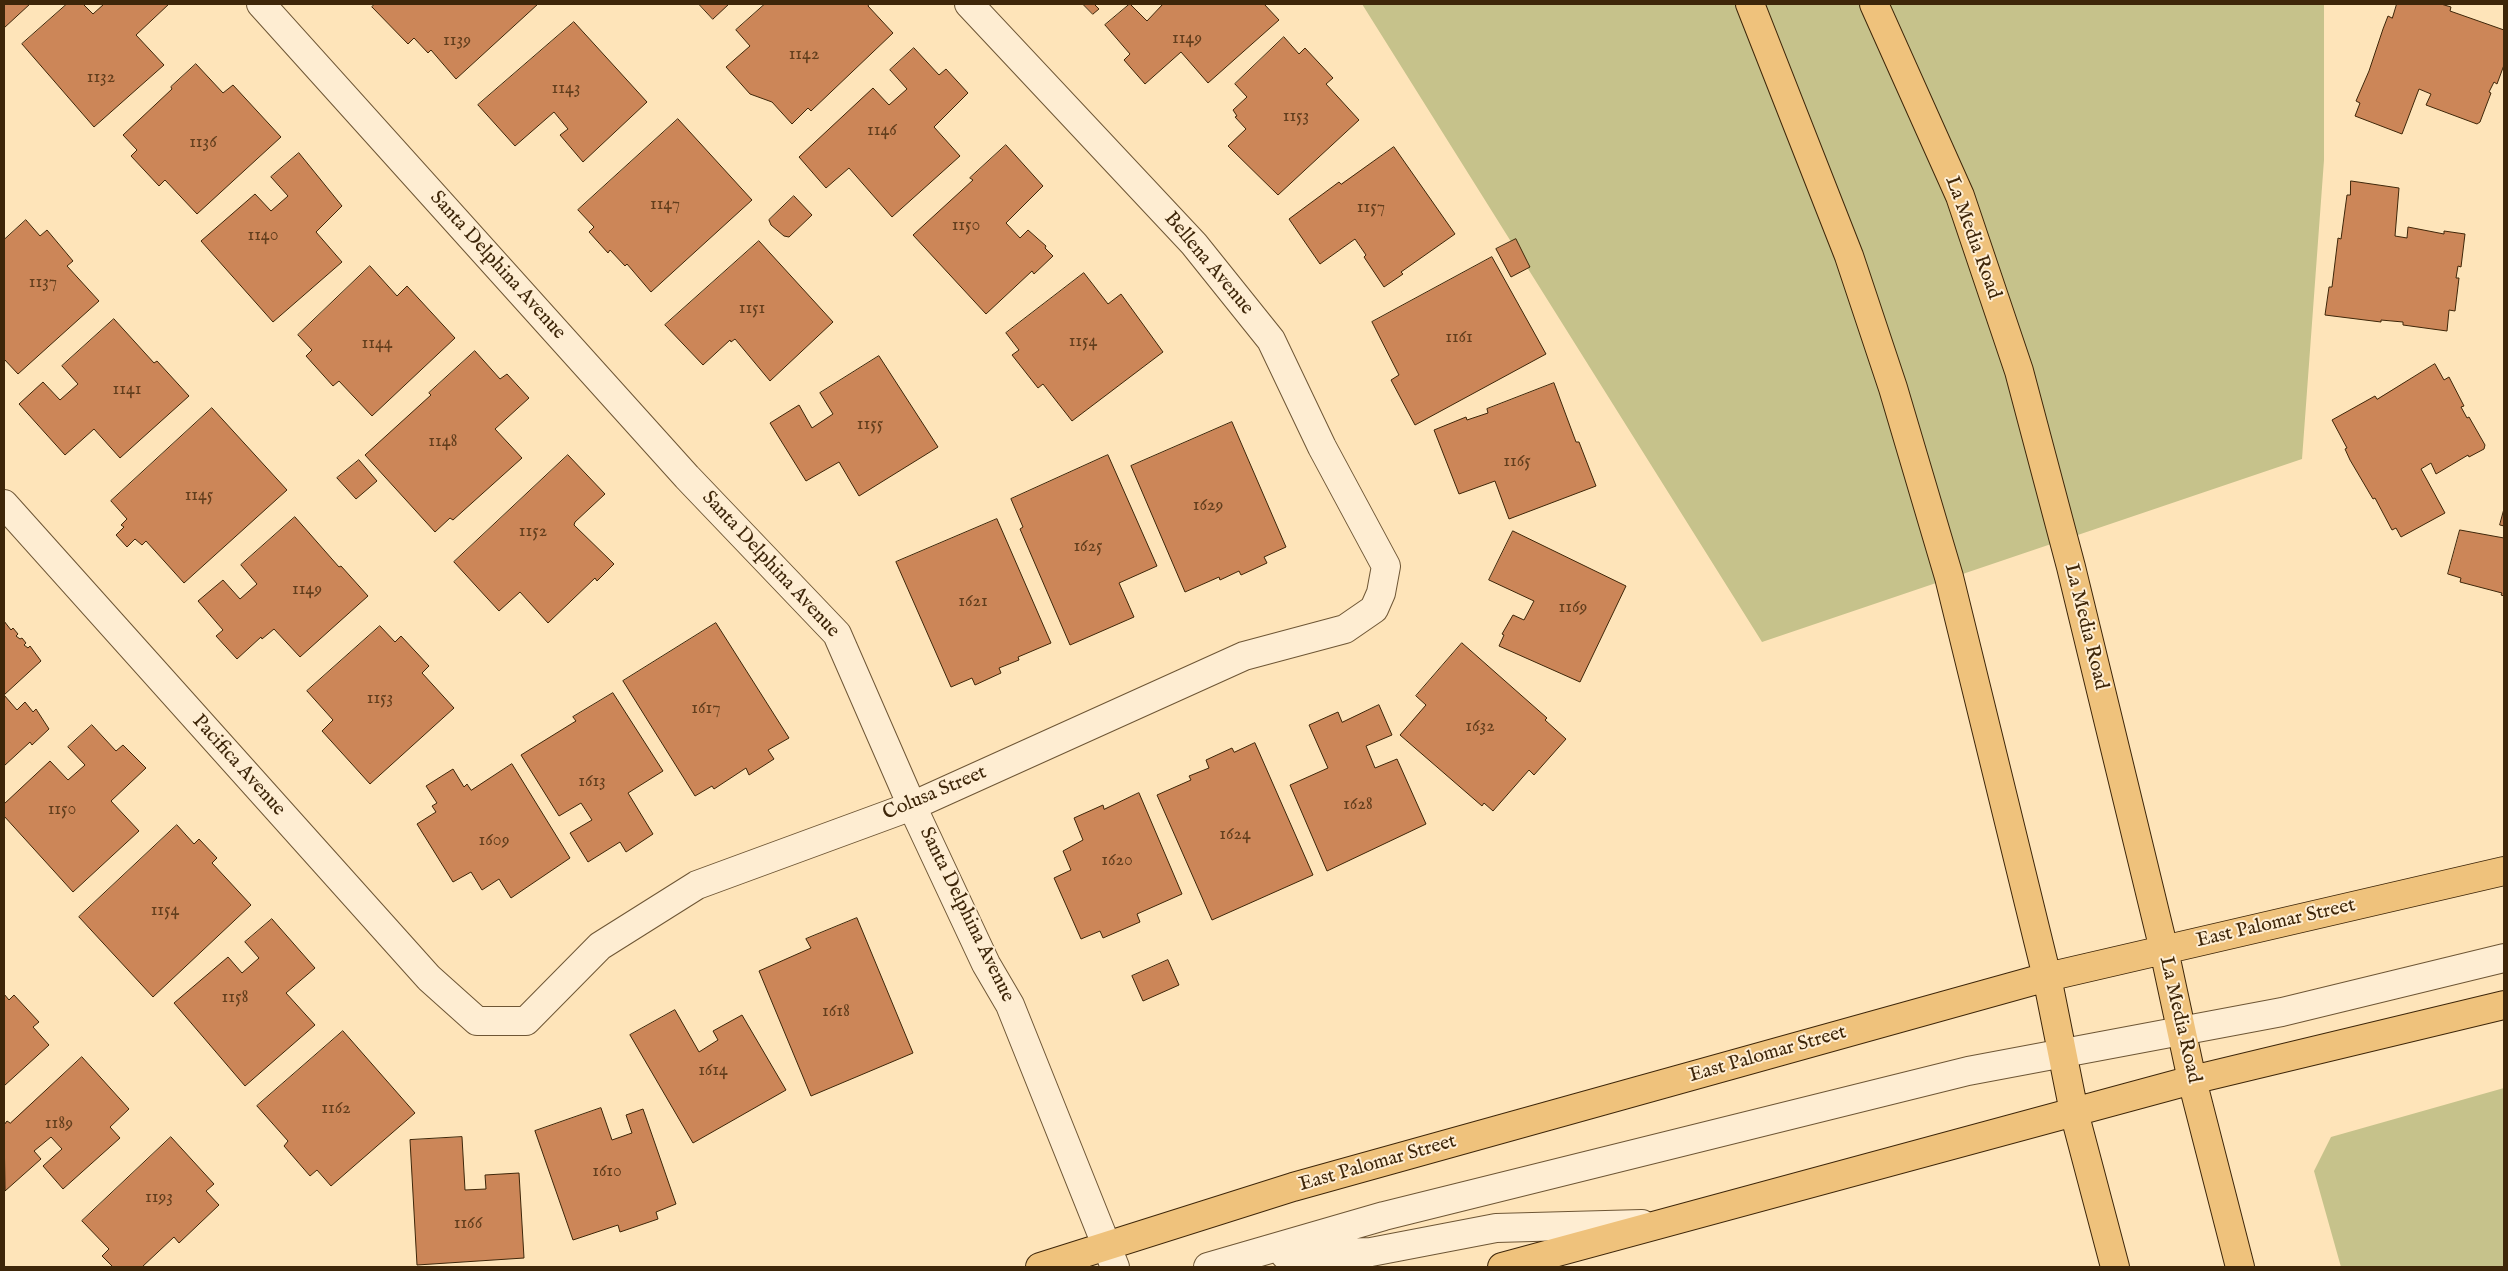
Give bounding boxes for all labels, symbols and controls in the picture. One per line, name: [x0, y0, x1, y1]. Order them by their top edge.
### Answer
house number: 1149: [1172, 28, 1202, 50]
house number: 1139: [443, 30, 471, 52]
house number: 1142: [789, 44, 819, 66]
house number: 1132: [87, 67, 115, 89]
house number: 1143: [552, 78, 580, 100]
house number: 1153: [1283, 106, 1309, 128]
house number: 1146: [867, 120, 897, 142]
house number: 1136: [189, 132, 217, 154]
street label: La Media Road: [1939, 173, 2005, 303]
street label: Santa Delphina Avenue: [424, 187, 570, 345]
house number: 1147: [650, 194, 680, 216]
house number: 1157: [1357, 197, 1385, 219]
street label: Bellena Avenue: [1158, 208, 1258, 320]
house number: 1150: [952, 215, 980, 237]
house number: 1140: [247, 225, 279, 247]
house number: 1137: [29, 272, 57, 294]
house number: 1151: [739, 298, 765, 320]
house number: 1161: [1445, 327, 1473, 349]
house number: 1154: [1069, 331, 1097, 353]
house number: 1144: [361, 333, 393, 355]
house number: 1141: [113, 379, 141, 401]
house number: 1155: [857, 414, 883, 436]
house number: 1148: [428, 431, 458, 453]
house number: 1165: [1503, 451, 1531, 473]
house number: 1145: [185, 485, 213, 507]
street label: Santa Delphina Avenue: [696, 487, 844, 643]
house number: 1629: [1193, 495, 1223, 517]
house number: 1152: [519, 521, 547, 543]
house number: 1625: [1073, 536, 1103, 558]
street label: La Media Road: [2058, 561, 2112, 693]
house number: 1149: [292, 579, 322, 601]
house number: 1621: [958, 591, 988, 613]
house number: 1169: [1559, 597, 1587, 619]
house number: 1153: [367, 688, 393, 710]
house number: 1617: [691, 698, 721, 720]
street label: Pacifica Avenue: [186, 710, 290, 822]
house number: 1632: [1465, 716, 1495, 738]
street label: Colusa Street: [879, 761, 991, 827]
house number: 1613: [578, 771, 606, 793]
house number: 1628: [1343, 794, 1373, 816]
house number: 1150: [48, 799, 76, 821]
street label: Santa Delphina Avenue: [913, 824, 1019, 1006]
house number: 1624: [1219, 824, 1251, 846]
house number: 1609: [479, 830, 509, 852]
house number: 1620: [1101, 850, 1133, 872]
street label: East Palomar Street: [2194, 894, 2358, 954]
house number: 1154: [151, 900, 179, 922]
street label: La Media Road: [2153, 954, 2205, 1086]
house number: 1158: [222, 987, 248, 1009]
house number: 1618: [822, 1001, 850, 1023]
street label: East Palomar Street: [1687, 1021, 1849, 1089]
house number: 1614: [698, 1060, 728, 1082]
house number: 1162: [321, 1098, 351, 1120]
house number: 1189: [45, 1113, 73, 1135]
street label: East Palomar Street: [1297, 1130, 1459, 1198]
house number: 1610: [592, 1161, 622, 1183]
house number: 1193: [145, 1187, 173, 1209]
house number: 1166: [454, 1213, 482, 1235]

